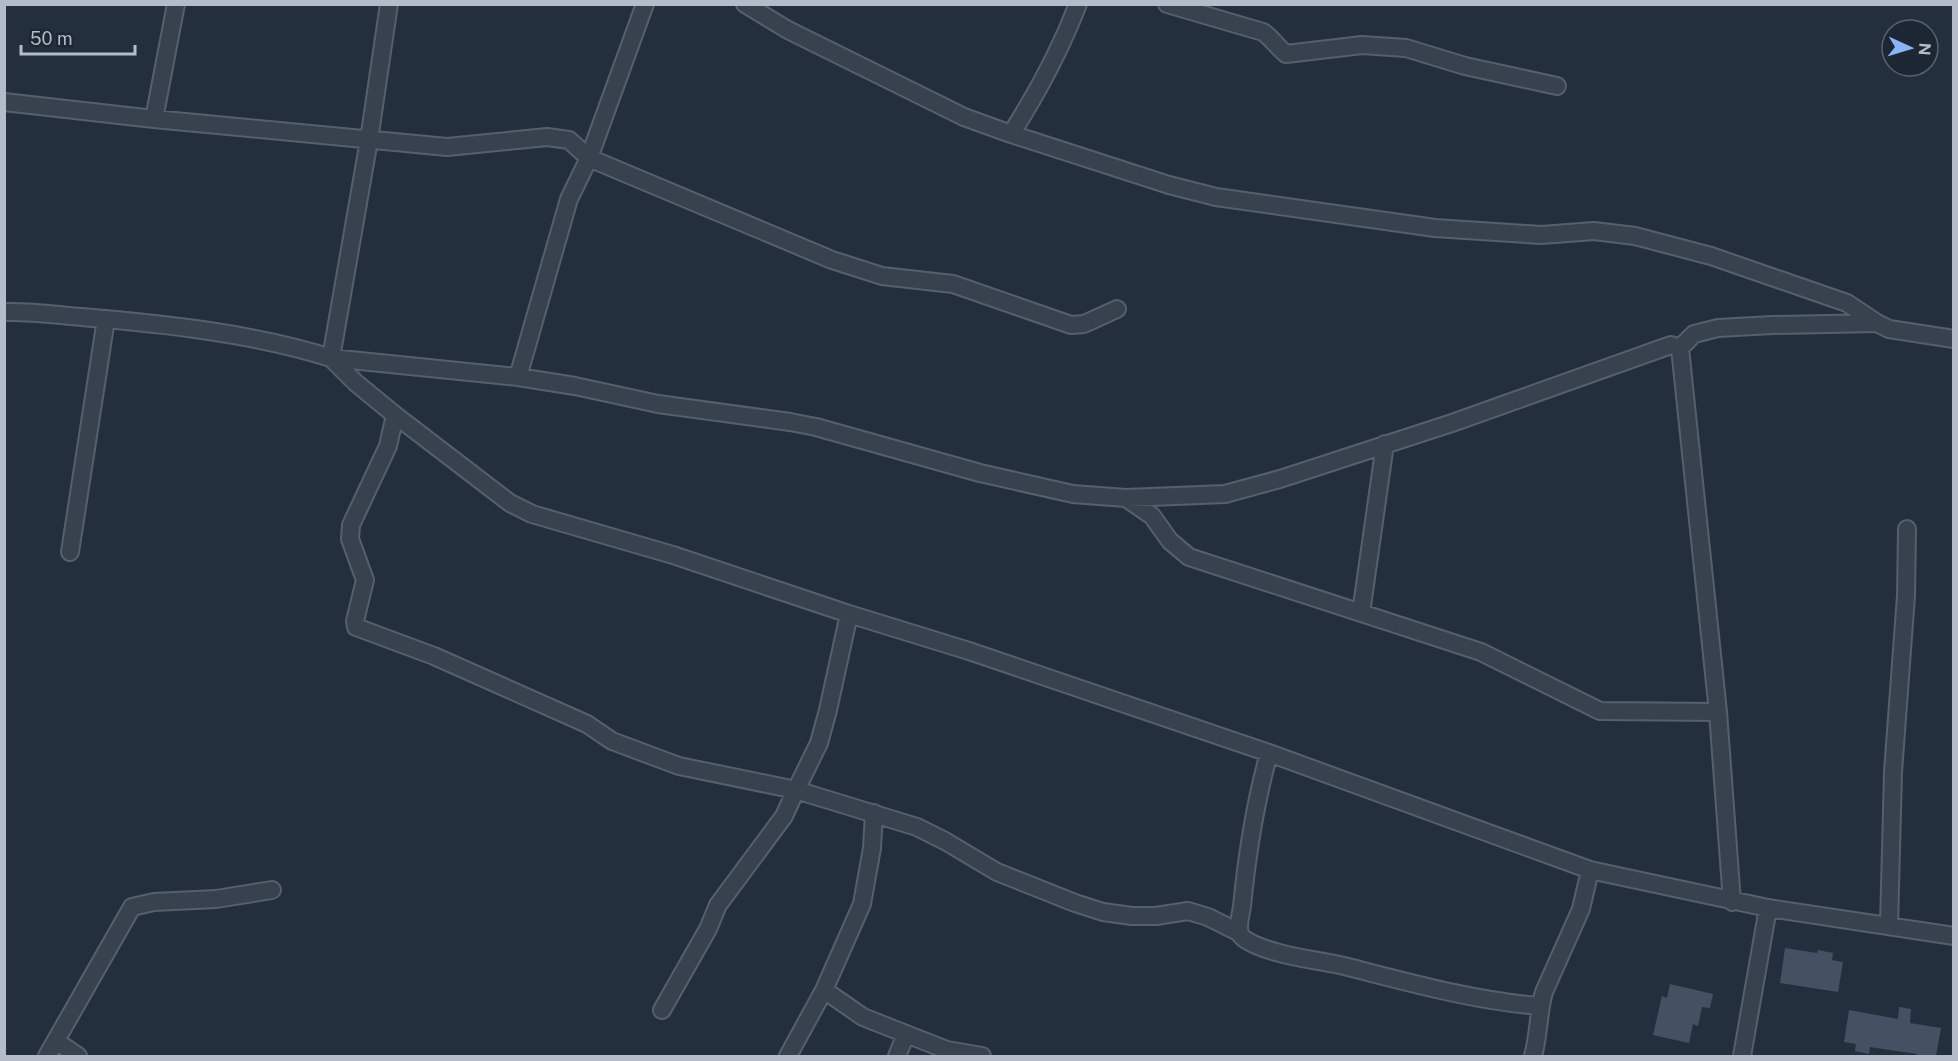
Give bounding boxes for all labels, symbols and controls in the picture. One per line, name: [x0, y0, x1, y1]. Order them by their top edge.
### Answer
scale bar: [21, 18, 135, 56]
north arrow: [1880, 18, 1940, 78]
text: 50 m: [30, 28, 73, 49]
text: N: [1915, 42, 1934, 56]

